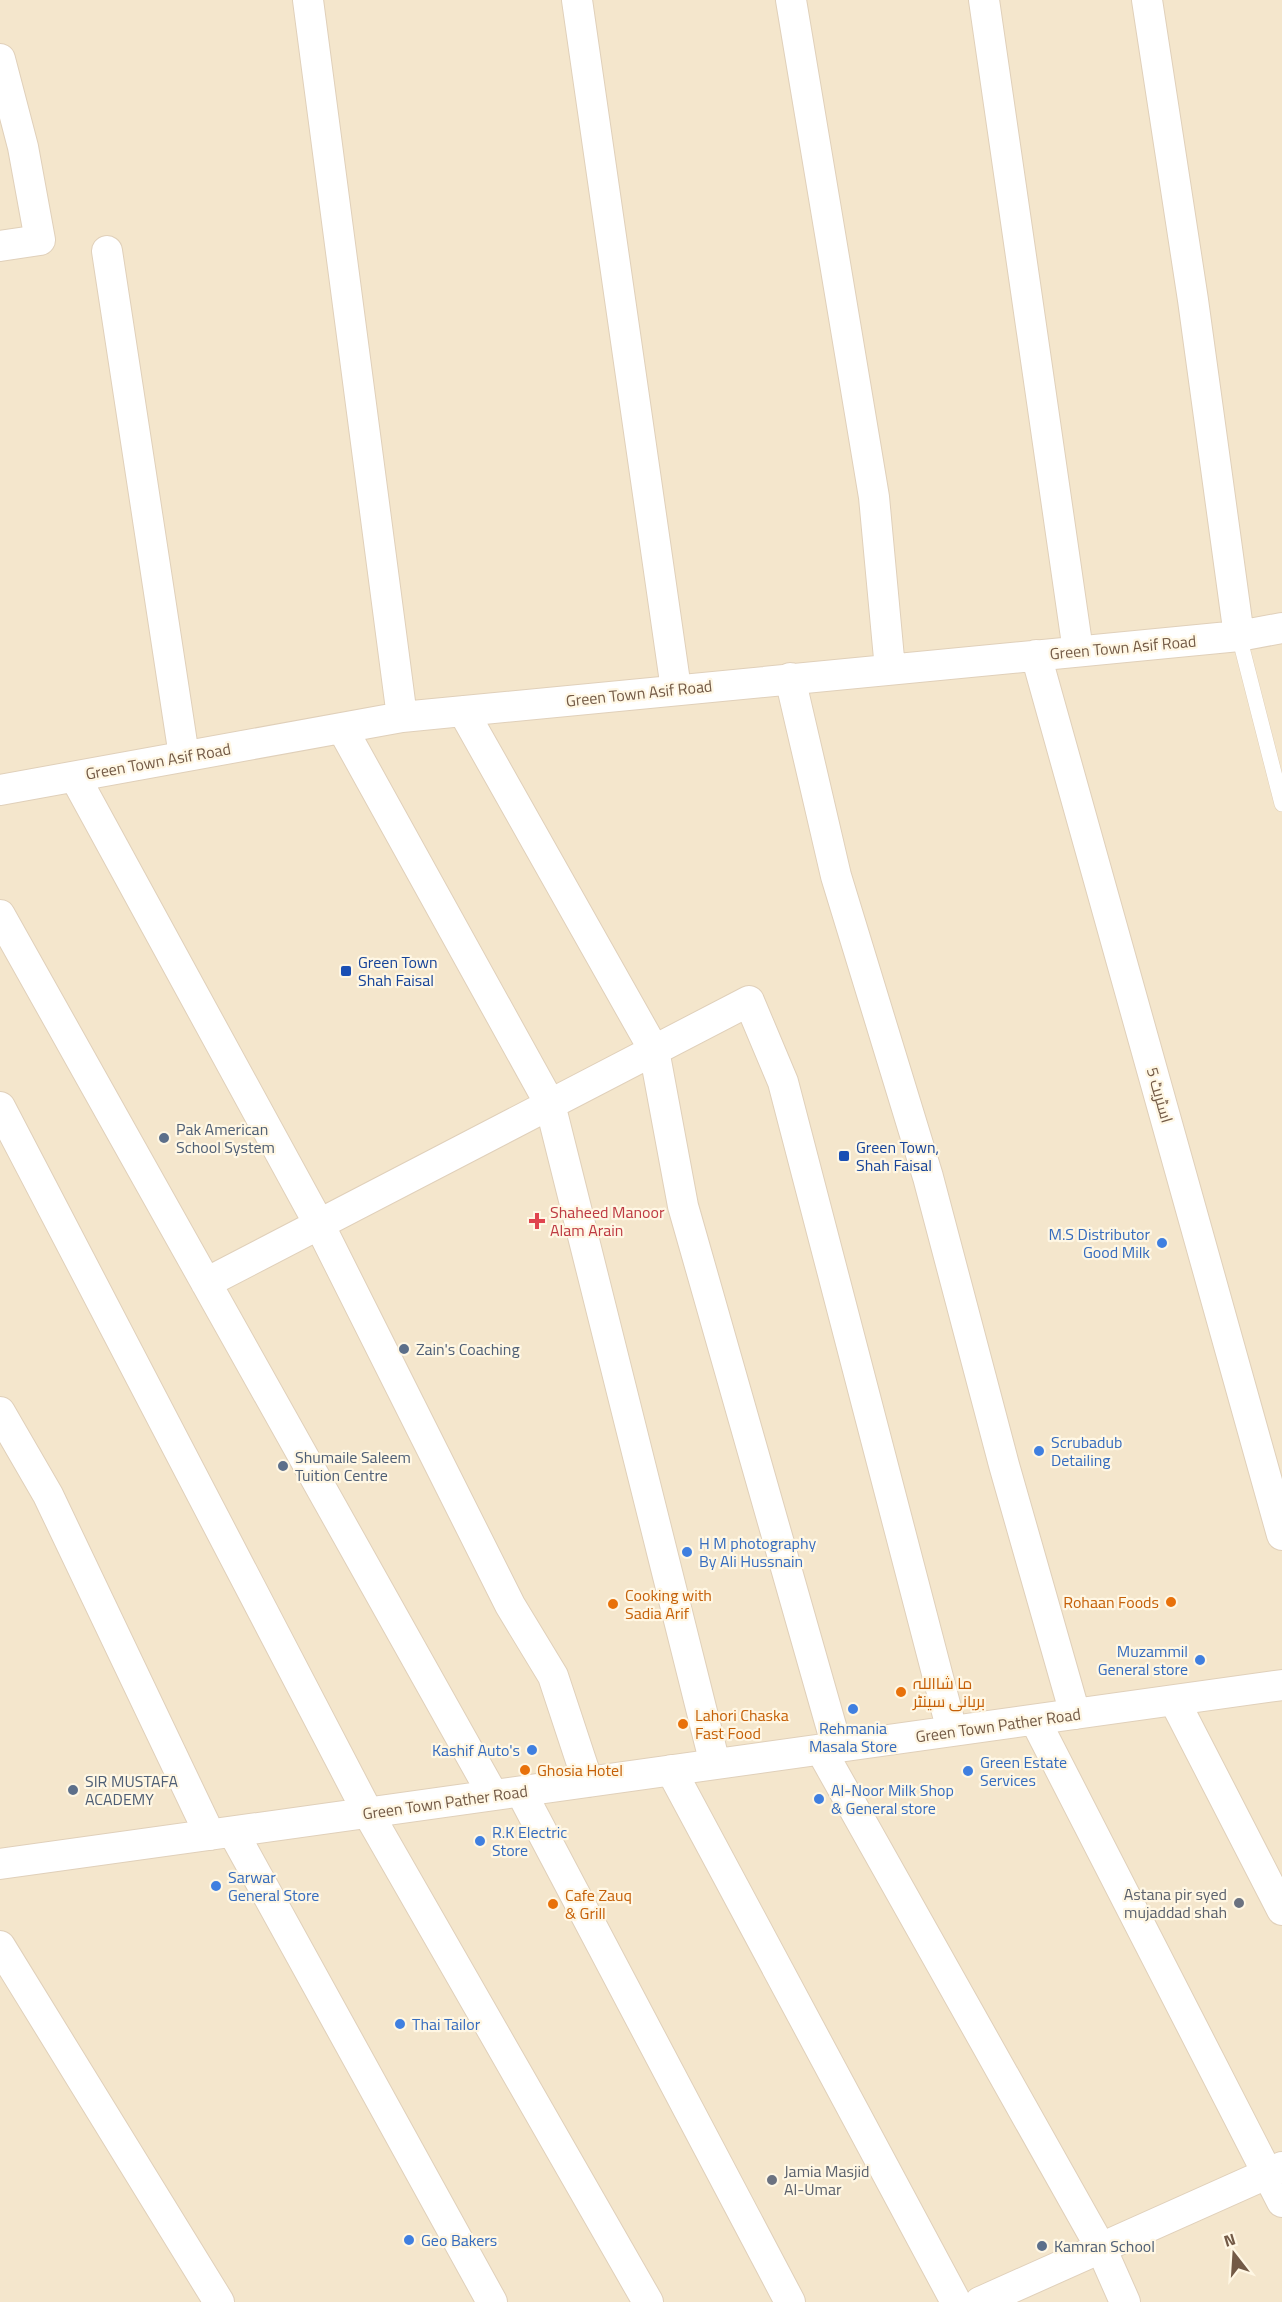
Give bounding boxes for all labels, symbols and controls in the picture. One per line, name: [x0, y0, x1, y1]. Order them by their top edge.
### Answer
street label: Green Town Asif Road: [1049, 629, 1197, 665]
street label: Green Town Asif Road: [565, 673, 713, 713]
street label: Green Town Asif Road: [83, 736, 233, 786]
place label: Green Town Shah Faisal: [358, 950, 438, 992]
marker: Green Town Shah Faisal: [339, 964, 353, 978]
street label: اسٹریٹ 5: [1141, 1064, 1179, 1126]
place label: Pak American School System: [176, 1117, 275, 1159]
marker: Pak American School System: [157, 1131, 171, 1145]
place label: Green Town, Shah Faisal: [856, 1135, 939, 1177]
marker: Green Town, Shah Faisal: [837, 1149, 851, 1163]
place label: Shaheed Manoor Alam Arain: [550, 1200, 665, 1242]
marker: Shaheed Manoor Alam Arain: [528, 1212, 546, 1230]
place label: M.S Distributor Good Milk: [1048, 1222, 1150, 1264]
marker: M.S Distributor Good Milk: [1155, 1236, 1169, 1250]
place label: Zain's Coaching: [416, 1337, 520, 1361]
marker: Zain's Coaching: [397, 1342, 411, 1356]
place label: Scrubadub Detailing: [1051, 1430, 1123, 1472]
marker: Scrubadub Detailing: [1032, 1444, 1046, 1458]
place label: Shumaile Saleem Tuition Centre: [295, 1445, 411, 1487]
marker: Shumaile Saleem Tuition Centre: [276, 1459, 290, 1473]
place label: H M photography By Ali Hussnain: [699, 1531, 816, 1573]
marker: H M photography By Ali Hussnain: [680, 1545, 694, 1559]
place label: Cooking with Sadia Arif: [625, 1583, 712, 1625]
place label: Rohaan Foods: [1063, 1590, 1159, 1614]
marker: Rohaan Foods: [1164, 1595, 1178, 1609]
marker: Cooking with Sadia Arif: [606, 1597, 620, 1611]
place label: Muzammil General store: [1098, 1639, 1188, 1681]
marker: Muzammil General store: [1193, 1653, 1207, 1667]
place label: ما شااللہ بریانی سینٹر: [912, 1671, 985, 1713]
marker: ما شااللہ بریانی سینٹر: [894, 1685, 908, 1699]
marker: Rehmania Masala Store: [846, 1702, 860, 1716]
street label: Green Town Pather Road: [914, 1702, 1082, 1748]
place label: Lahori Chaska Fast Food: [695, 1703, 789, 1745]
place label: Rehmania Masala Store: [809, 1716, 897, 1758]
marker: Lahori Chaska Fast Food: [676, 1717, 690, 1731]
place label: Kashif Auto's: [432, 1738, 520, 1762]
marker: Kashif Auto's: [525, 1743, 539, 1757]
place label: Green Estate Services: [980, 1750, 1067, 1792]
place label: Ghosia Hotel: [537, 1758, 623, 1782]
marker: Ghosia Hotel: [518, 1763, 532, 1777]
marker: Green Estate Services: [961, 1764, 975, 1778]
place label: SIR MUSTAFA ACADEMY: [85, 1769, 178, 1811]
place label: Al-Noor Milk Shop & General store: [831, 1778, 954, 1820]
street label: Green Town Pather Road: [361, 1779, 529, 1825]
marker: SIR MUSTAFA ACADEMY: [66, 1783, 80, 1797]
marker: Al-Noor Milk Shop & General store: [812, 1792, 826, 1806]
place label: R.K Electric Store: [492, 1820, 567, 1862]
marker: R.K Electric Store: [473, 1834, 487, 1848]
place label: Sarwar General Store: [228, 1865, 319, 1907]
marker: Sarwar General Store: [209, 1879, 223, 1893]
place label: Astana pir syed mujaddad shah: [1124, 1882, 1227, 1924]
place label: Cafe Zauq & Grill: [565, 1883, 632, 1925]
marker: Astana pir syed mujaddad shah: [1232, 1896, 1246, 1910]
marker: Cafe Zauq & Grill: [546, 1897, 560, 1911]
place label: Thai Tailor: [412, 2012, 481, 2036]
marker: Thai Tailor: [393, 2017, 407, 2031]
place label: Jamia Masjid Al-Umar: [784, 2159, 869, 2201]
marker: Jamia Masjid Al-Umar: [765, 2173, 779, 2187]
north arrow: [1204, 2224, 1264, 2284]
text: N: [1221, 2227, 1238, 2253]
place label: Geo Bakers: [421, 2228, 497, 2252]
marker: Geo Bakers: [402, 2233, 416, 2247]
place label: Kamran School: [1054, 2234, 1155, 2258]
marker: Kamran School: [1035, 2239, 1049, 2253]

